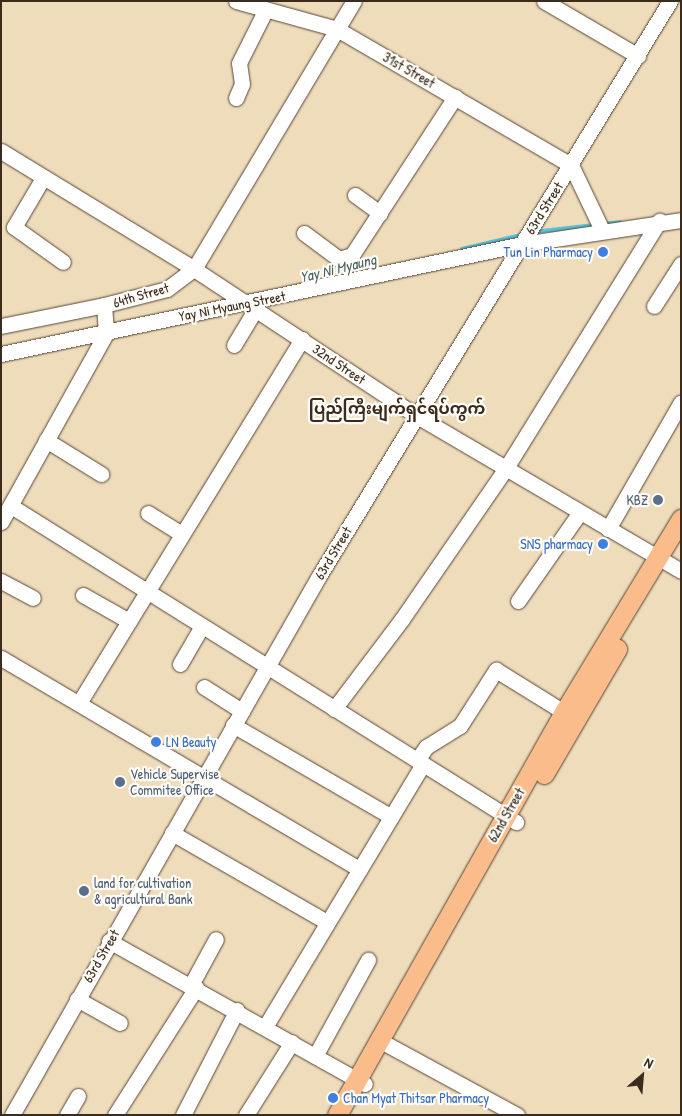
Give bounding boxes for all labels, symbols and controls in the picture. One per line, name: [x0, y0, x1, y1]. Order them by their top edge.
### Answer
street label: 31st Street: [380, 48, 438, 92]
street label: 63rd Street: [521, 179, 567, 237]
place label: Tun Lin Pharmacy: [504, 244, 593, 260]
marker: Tun Lin Pharmacy: [597, 246, 609, 258]
water label: Yay Ni Myaung: [298, 250, 378, 286]
street label: 64th Street: [111, 279, 171, 311]
street label: Yay Ni Myaung Street: [177, 287, 287, 325]
street label: 32nd Street: [309, 340, 369, 388]
district label: ပြည်ကြီးမျက်ရှင်ရပ်ကွက်: [309, 398, 485, 418]
place label: KBZ: [626, 492, 648, 508]
marker: KBZ: [652, 494, 664, 506]
street label: 63rd Street: [311, 524, 355, 582]
place label: SNS pharmacy: [520, 536, 593, 552]
marker: SNS pharmacy: [597, 538, 609, 550]
place label: LN Beauty: [166, 734, 216, 750]
marker: LN Beauty: [150, 736, 162, 748]
place label: Vehicle Supervise Commitee Office: [130, 766, 219, 799]
marker: Vehicle Supervise Commitee Office: [114, 776, 126, 788]
street label: 62nd Street: [484, 785, 528, 845]
place label: land for cultivation & agricultural Bank: [94, 875, 193, 908]
marker: land for cultivation & agricultural Bank: [78, 885, 90, 897]
street label: 63rd Street: [79, 926, 123, 986]
north arrow: [617, 1051, 667, 1101]
text: N: [641, 1052, 657, 1072]
place label: Chan Myat Thitsar Pharmacy: [343, 1090, 489, 1106]
marker: Chan Myat Thitsar Pharmacy: [327, 1092, 339, 1104]

